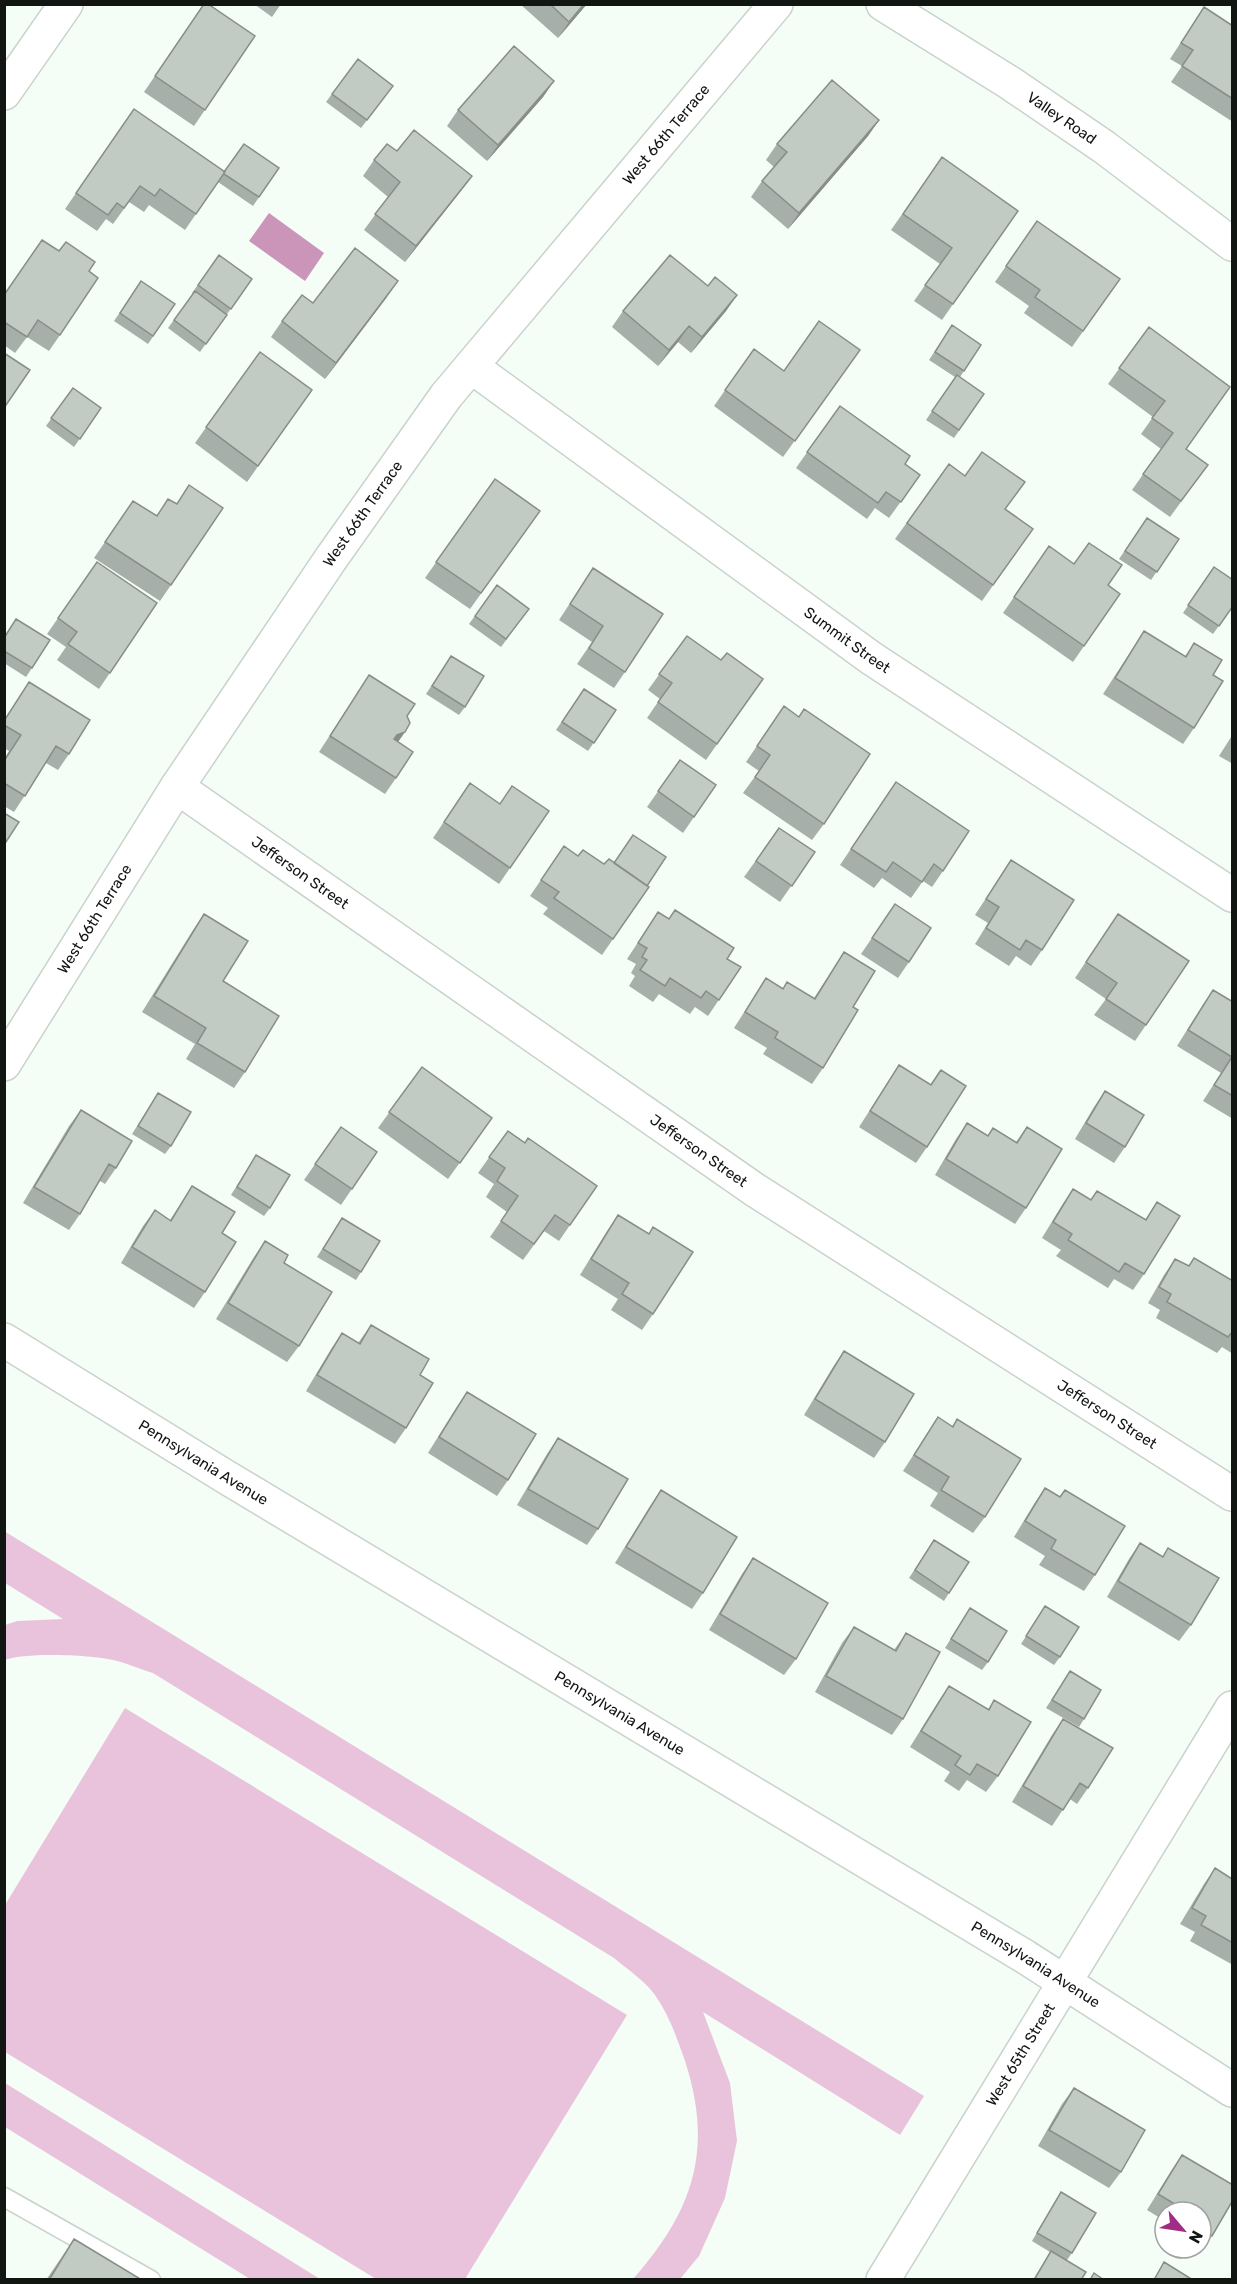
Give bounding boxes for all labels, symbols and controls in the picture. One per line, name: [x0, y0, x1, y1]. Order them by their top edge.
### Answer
street label: West 66th Terrace: [619, 81, 713, 188]
street label: Valley Road: [1024, 88, 1100, 148]
street label: West 66th Terrace: [319, 457, 406, 570]
street label: Summit Street: [801, 603, 894, 677]
street label: Jefferson Street: [248, 833, 352, 913]
street label: West 66th Terrace: [54, 861, 135, 977]
street label: Jefferson Street: [647, 1111, 751, 1191]
street label: Jefferson Street: [1054, 1376, 1160, 1453]
street label: Pennsylvania Avenue: [135, 1416, 271, 1509]
street label: Pennsylvania Avenue: [551, 1667, 688, 1759]
street label: Pennsylvania Avenue: [968, 1917, 1103, 2012]
street label: West 65th Street: [982, 2000, 1059, 2109]
north arrow: [1153, 2200, 1213, 2260]
text: N: [1185, 2227, 1207, 2247]

